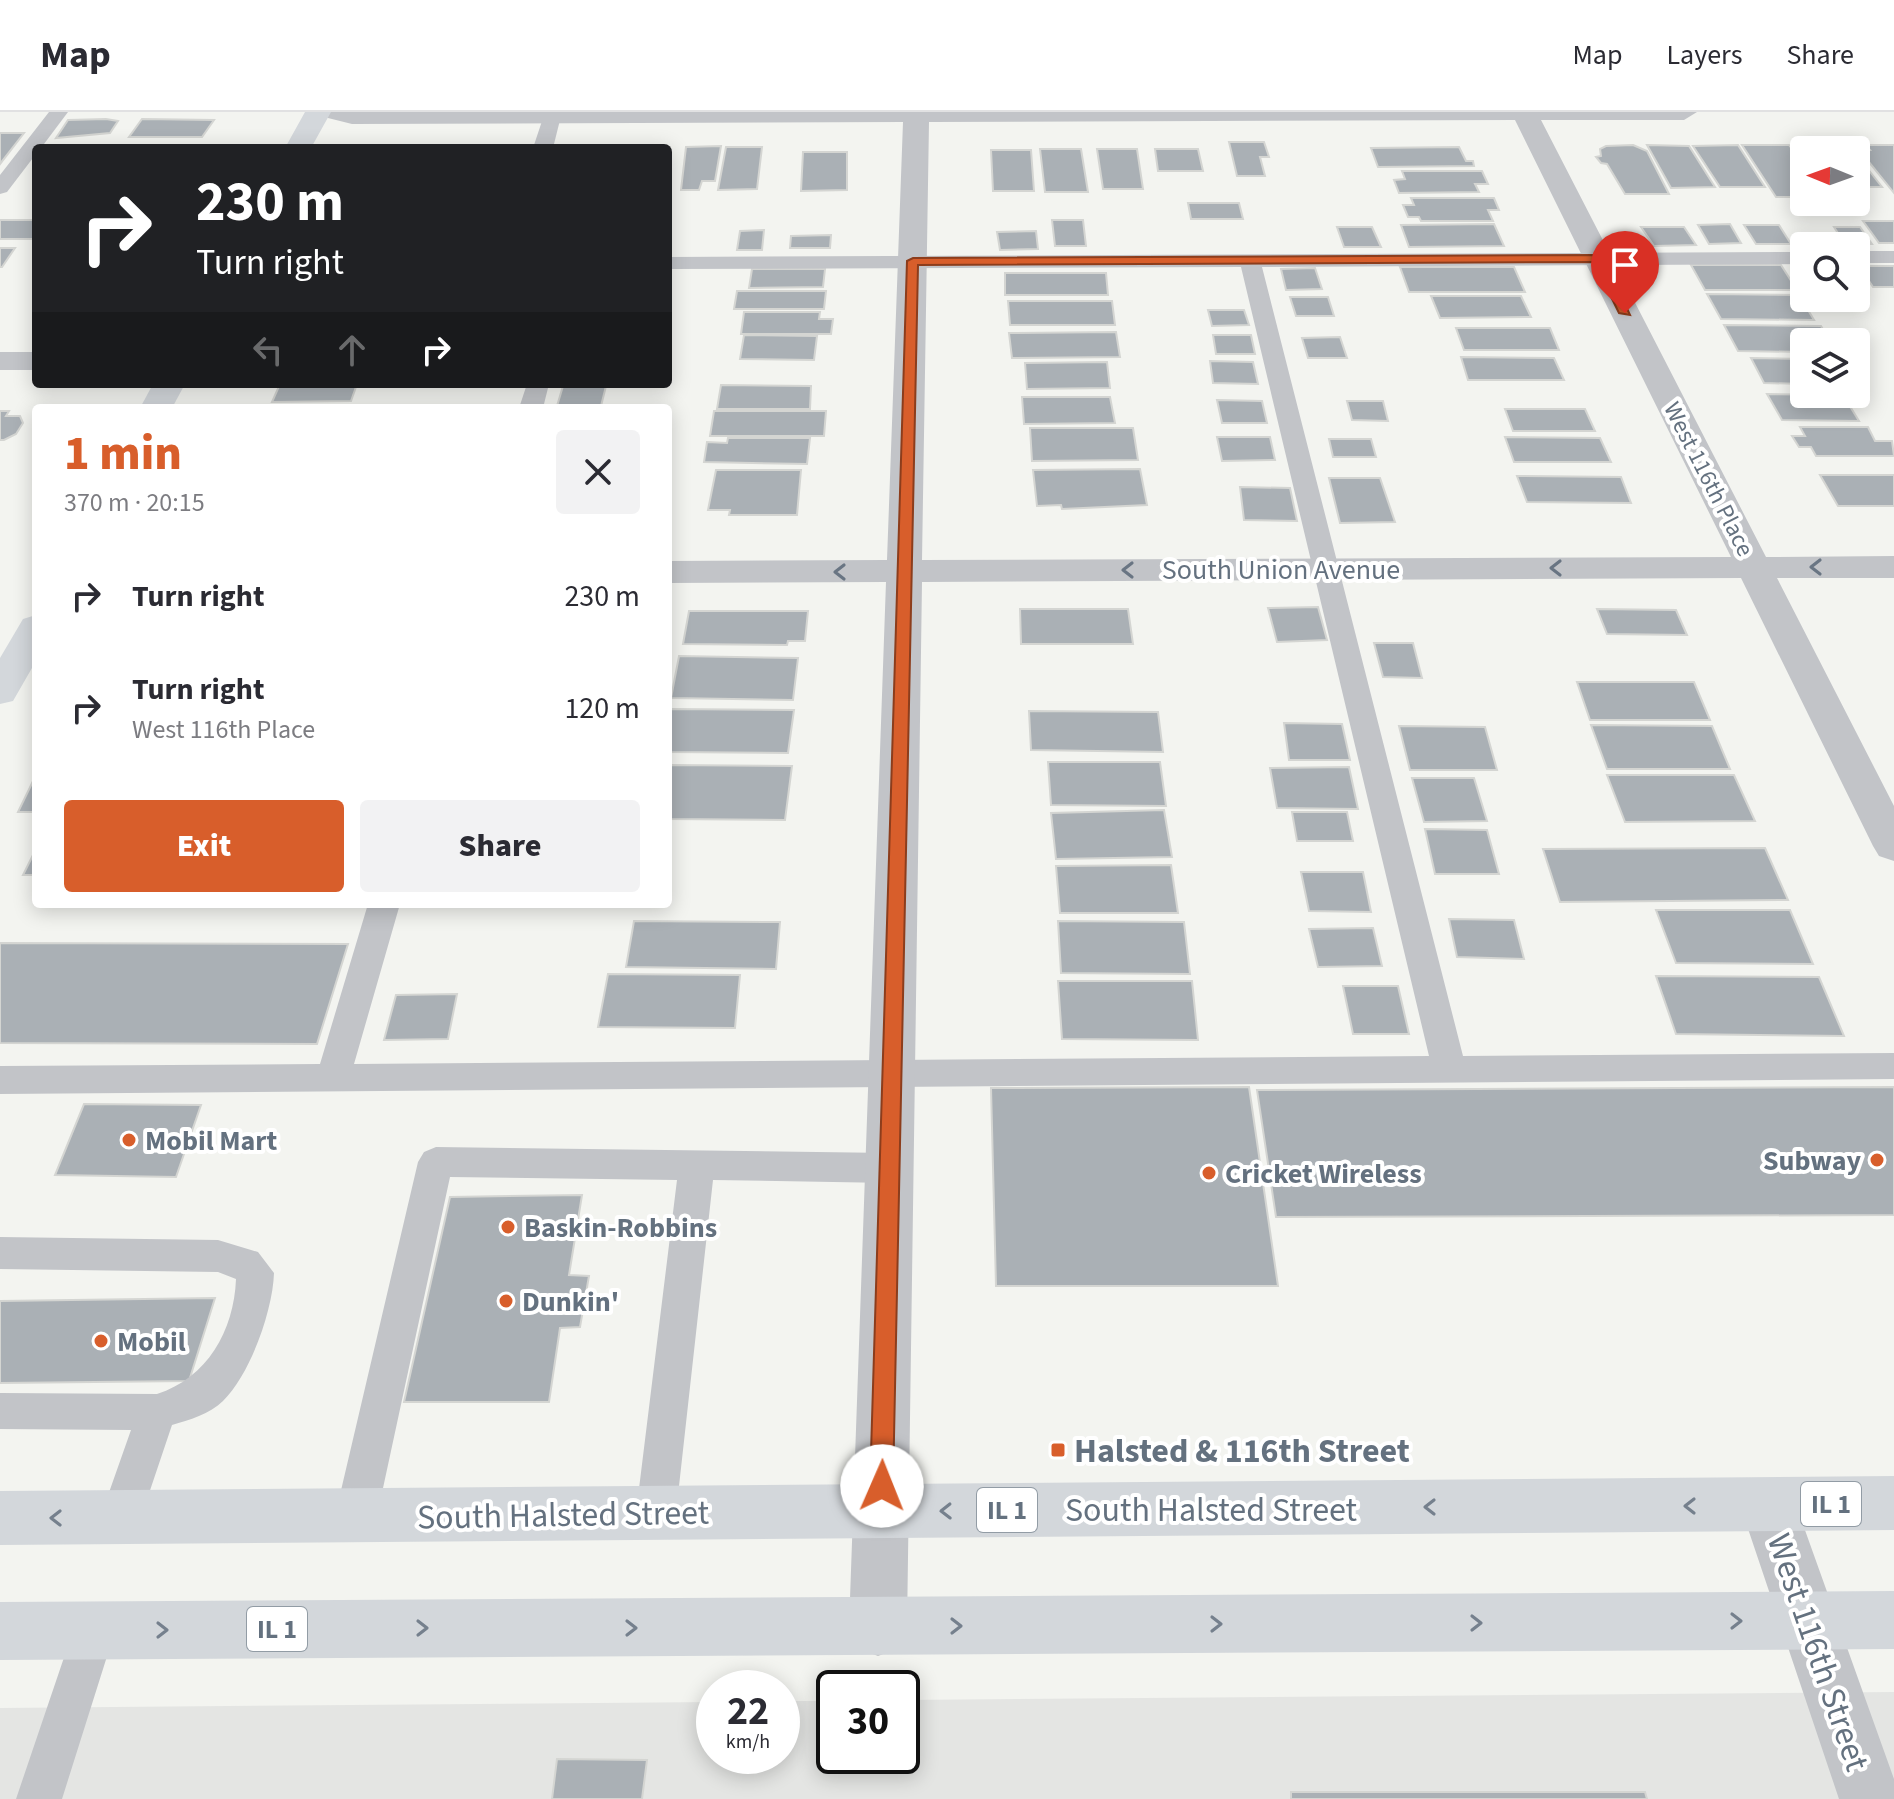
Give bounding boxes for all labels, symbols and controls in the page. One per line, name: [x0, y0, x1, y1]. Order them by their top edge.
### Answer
text: Map: [40, 28, 111, 82]
text: Map: [1572, 35, 1622, 75]
text: Layers: [1666, 35, 1742, 75]
text: Share: [1786, 35, 1854, 75]
north arrow: [1790, 136, 1870, 216]
map controls: [1790, 136, 1870, 408]
text: 230 m: [196, 163, 344, 242]
icon: right: [64, 176, 168, 280]
pin: [1591, 231, 1659, 313]
button: search: [1790, 232, 1870, 312]
text: Turn right: [196, 237, 344, 288]
icon: arrive: [1603, 243, 1647, 287]
icon: left: [246, 328, 290, 372]
icon: ahead: [330, 328, 374, 372]
icon: right: [414, 328, 458, 372]
button: layers: [1790, 328, 1870, 408]
street label: West 116th Place: [1655, 396, 1763, 563]
text: 1 min: [64, 420, 182, 488]
button: close: [556, 430, 640, 514]
text: 370 m · 20:15: [64, 484, 205, 521]
street label: South Union Avenue: [1162, 550, 1400, 590]
one-way arrow: [1809, 558, 1822, 576]
one-way arrow: [1549, 559, 1562, 577]
one-way arrow: [1121, 561, 1134, 579]
one-way arrow: [833, 563, 846, 581]
icon: right: [64, 574, 108, 618]
text: Turn right: [132, 575, 264, 618]
text: 230 m: [564, 575, 640, 618]
text: Turn right: [132, 668, 264, 711]
icon: right: [64, 686, 108, 730]
text: 120 m: [564, 687, 640, 730]
text: West 116th Place: [132, 711, 315, 748]
button: Exit: [64, 800, 344, 892]
button: Share: [360, 800, 640, 892]
place label: Mobil Mart: [145, 1121, 277, 1161]
marker: Mobil Mart: [120, 1131, 138, 1149]
place label: Subway: [1763, 1141, 1861, 1181]
marker: Subway: [1868, 1151, 1886, 1169]
place label: Cricket Wireless: [1225, 1154, 1422, 1194]
marker: Cricket Wireless: [1200, 1164, 1218, 1182]
place label: Baskin-Robbins: [524, 1208, 717, 1248]
marker: Baskin-Robbins: [499, 1218, 517, 1236]
place label: Dunkin': [522, 1282, 619, 1322]
marker: Dunkin': [497, 1292, 515, 1310]
place label: Mobil: [117, 1322, 186, 1362]
marker: Mobil: [92, 1332, 110, 1350]
place label: Halsted & 116th Street: [1074, 1427, 1410, 1476]
marker: Halsted & 116th Street: [1049, 1441, 1067, 1459]
position arrow: [840, 1444, 924, 1528]
road number: IL 1: [1801, 1482, 1861, 1526]
street label: South Halsted Street: [1065, 1486, 1358, 1535]
street label: South Halsted Street: [417, 1488, 710, 1543]
road number: IL 1: [977, 1488, 1037, 1532]
one-way arrow: [1683, 1497, 1696, 1515]
one-way arrow: [1423, 1499, 1436, 1516]
one-way arrow: [939, 1502, 952, 1520]
one-way arrow: [49, 1509, 62, 1527]
street label: West 116th Street: [1754, 1527, 1881, 1778]
road number: IL 1: [247, 1607, 307, 1651]
one-way arrow: [1730, 1612, 1743, 1630]
one-way arrow: [1470, 1614, 1483, 1632]
one-way arrow: [1210, 1616, 1223, 1633]
one-way arrow: [950, 1617, 963, 1635]
one-way arrow: [625, 1619, 638, 1637]
one-way arrow: [416, 1620, 429, 1637]
one-way arrow: [156, 1621, 169, 1639]
speed limit sign: 30: [816, 1670, 920, 1774]
text: 22: [727, 1683, 769, 1740]
text: km/h: [726, 1728, 770, 1756]

